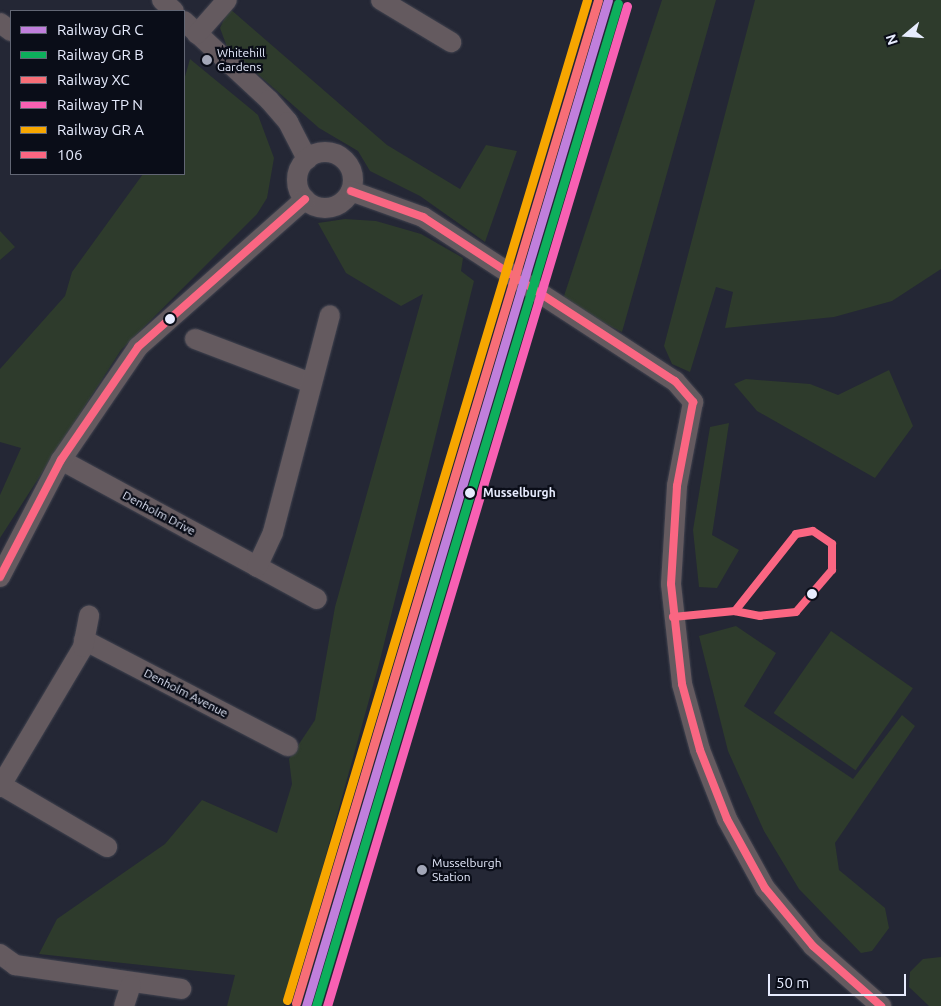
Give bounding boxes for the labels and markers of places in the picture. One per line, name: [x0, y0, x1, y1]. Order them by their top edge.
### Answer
place label: Whitehill Gardens: [217, 46, 265, 74]
marker: Whitehill Gardens: [201, 54, 213, 66]
unlabelled marker: [165, 314, 175, 324]
marker: Musselburgh: [461, 484, 479, 502]
place label: Musselburgh: [483, 486, 556, 500]
unlabelled marker: [807, 589, 817, 599]
place label: Musselburgh Station: [432, 856, 502, 884]
marker: Musselburgh Station: [416, 864, 428, 876]

